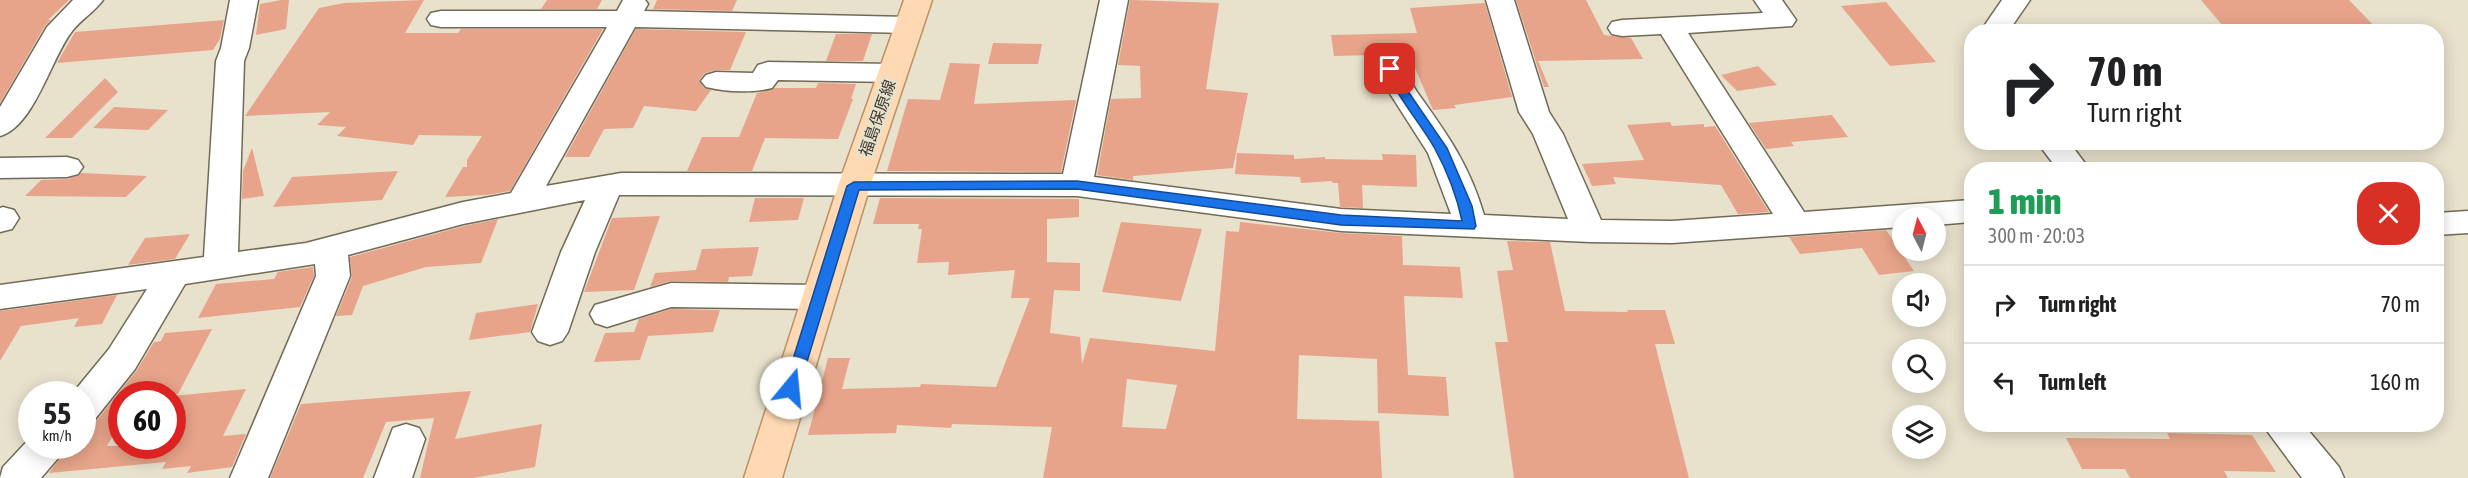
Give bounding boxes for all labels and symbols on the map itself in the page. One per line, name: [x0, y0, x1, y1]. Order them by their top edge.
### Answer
pin: [1364, 43, 1415, 94]
street label: 福島保原線: [855, 77, 899, 159]
north arrow: [1892, 207, 1946, 261]
position arrow: [759, 356, 823, 420]
speed limit sign: 60: [108, 381, 186, 459]

